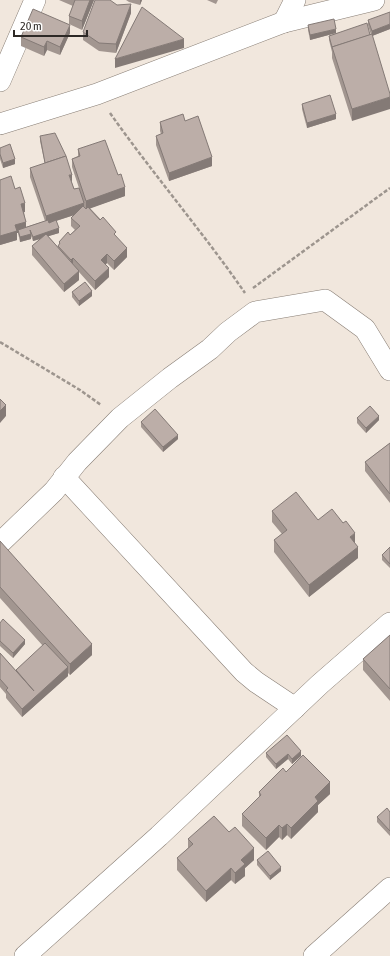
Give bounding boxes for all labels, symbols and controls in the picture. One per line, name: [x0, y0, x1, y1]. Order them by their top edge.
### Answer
scale bar: [14, 12, 87, 38]
text: 20 m: [20, 19, 42, 33]

